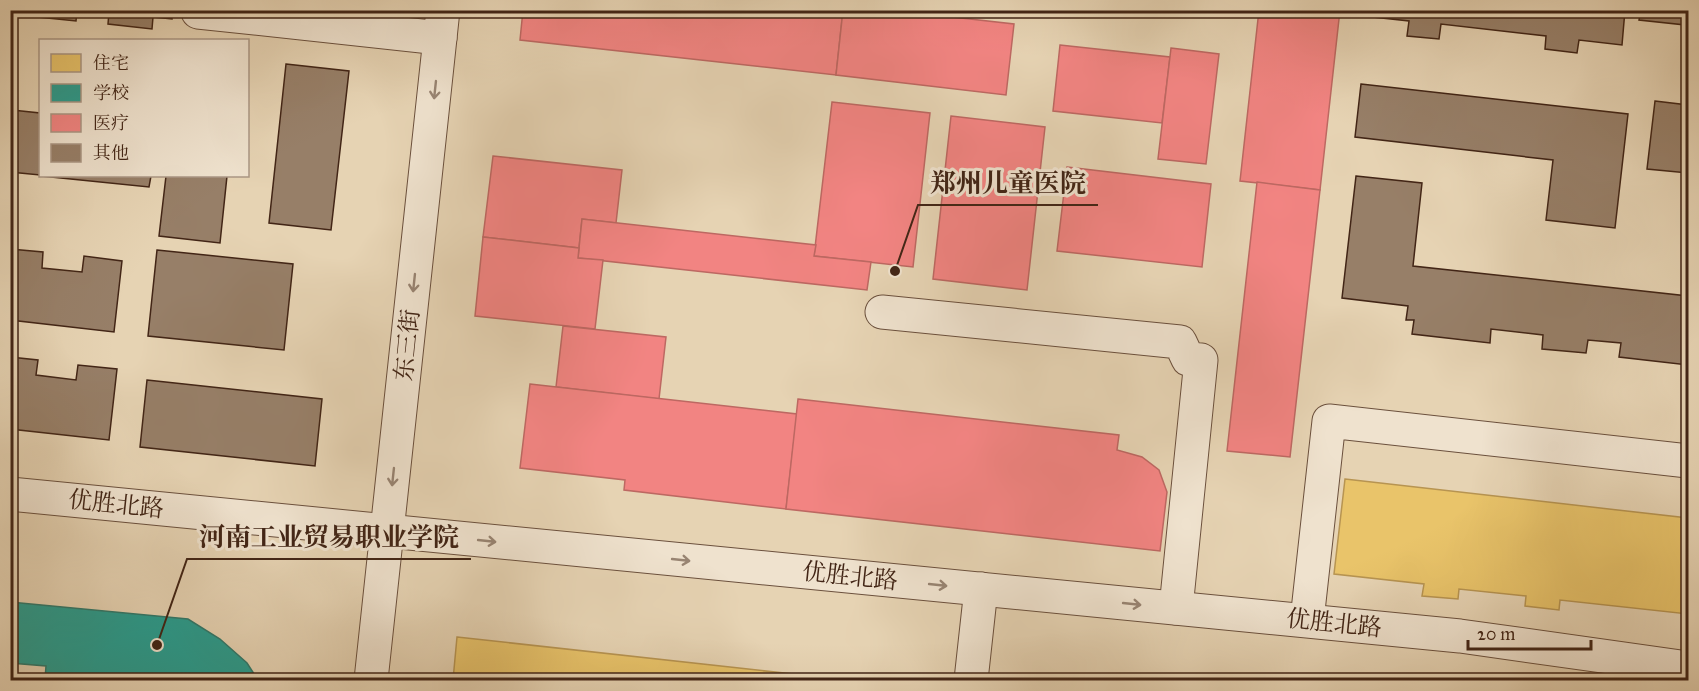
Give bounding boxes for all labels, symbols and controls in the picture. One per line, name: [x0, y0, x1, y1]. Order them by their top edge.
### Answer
legend: [39, 39, 249, 177]
text: 住宅: [93, 52, 129, 74]
one-way arrow: [429, 79, 440, 99]
text: 学校: [93, 82, 129, 104]
text: 医疗: [93, 112, 129, 134]
text: 其他: [93, 142, 129, 164]
callout: 郑州儿童医院: [918, 161, 1098, 205]
text: 郑州儿童医院: [930, 167, 1086, 199]
one-way arrow: [408, 273, 419, 293]
street label: 东三街: [388, 308, 426, 382]
one-way arrow: [387, 467, 398, 487]
street label: 优胜北路: [67, 484, 165, 524]
callout: 河南工业贸易职业学院: [187, 515, 471, 559]
text: 河南工业贸易职业学院: [199, 521, 459, 553]
one-way arrow: [476, 536, 496, 547]
one-way arrow: [670, 555, 690, 566]
street label: 优胜北路: [801, 556, 899, 596]
one-way arrow: [927, 580, 947, 591]
one-way arrow: [1121, 599, 1141, 610]
street label: 优胜北路: [1285, 603, 1383, 643]
scale bar: [1468, 613, 1591, 651]
text: 20 m: [1477, 623, 1515, 645]

